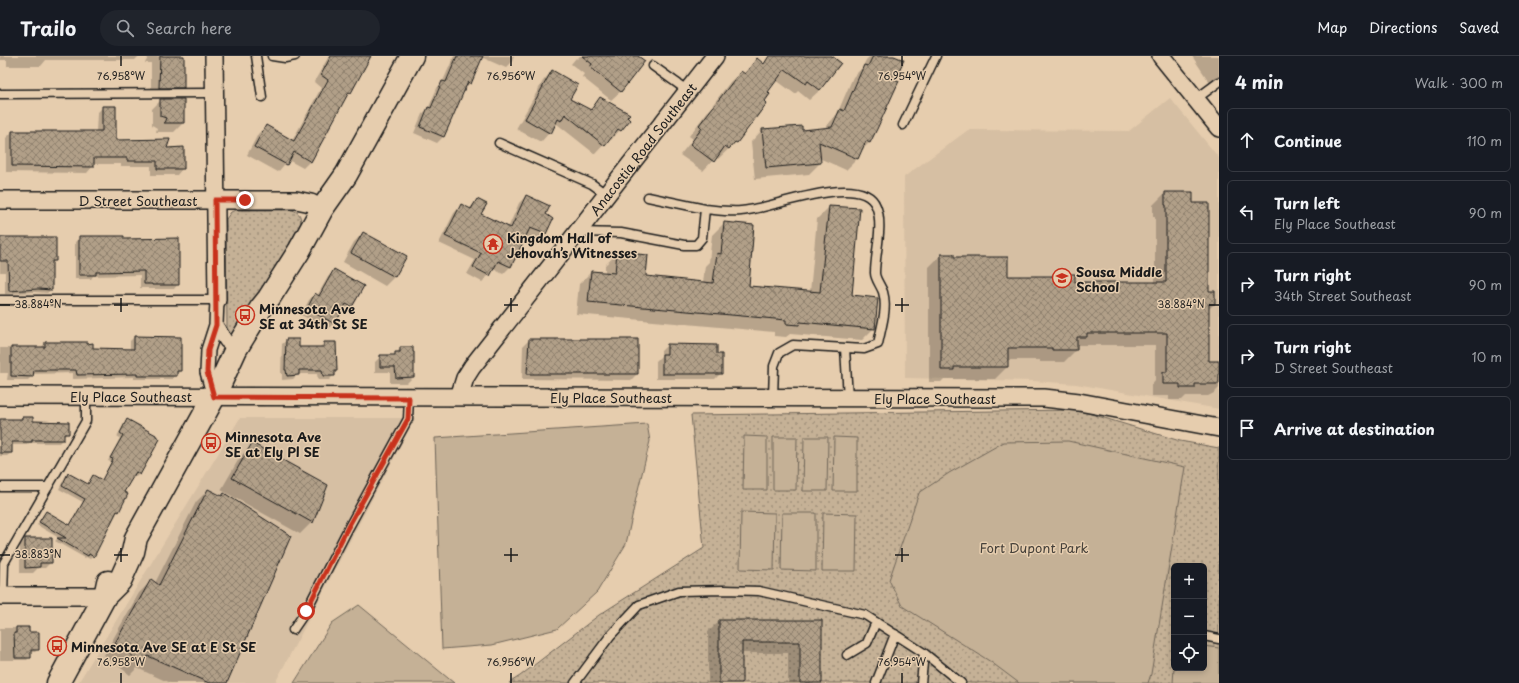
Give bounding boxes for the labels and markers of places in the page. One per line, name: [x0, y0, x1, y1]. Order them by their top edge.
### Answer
place label: Kingdom Hall of Jehovah’s Witnesses: [507, 228, 637, 262]
temple icon: Kingdom Hall of Jehovah’s Witnesses: [482, 233, 504, 255]
place label: Sousa Middle School: [1076, 262, 1163, 296]
school or university icon: Sousa Middle School: [1051, 267, 1073, 289]
place label: Minnesota Ave SE at 34th St SE: [259, 299, 368, 333]
bus stop icon: Minnesota Ave SE at 34th St SE: [234, 304, 256, 326]
place label: Minnesota Ave SE at Ely Pl SE: [225, 427, 321, 461]
bus stop icon: Minnesota Ave SE at Ely Pl SE: [200, 432, 222, 454]
bus stop icon: Minnesota Ave SE at E St SE: [46, 635, 68, 657]
place label: Minnesota Ave SE at E St SE: [71, 637, 256, 656]

